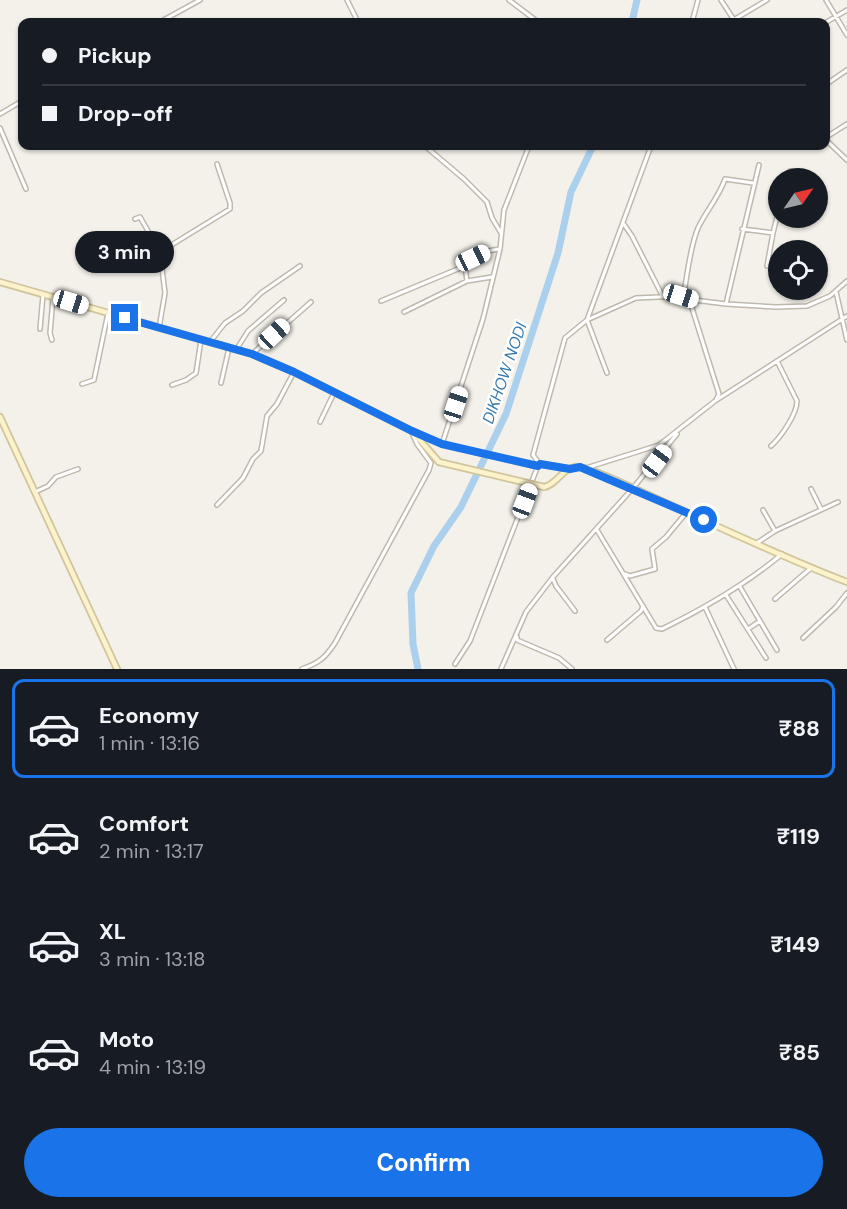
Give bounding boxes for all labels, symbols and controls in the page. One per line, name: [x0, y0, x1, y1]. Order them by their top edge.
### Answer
text: Pickup: [78, 41, 152, 70]
text: Drop-off: [78, 99, 173, 128]
north arrow: [768, 168, 828, 228]
map controls: [768, 168, 828, 300]
callout: 3 min: [76, 231, 174, 273]
text: 3 min: [98, 239, 151, 265]
button: locate: [768, 240, 828, 300]
car: [453, 242, 493, 274]
car: [661, 282, 701, 310]
car: [51, 288, 91, 316]
route end: [111, 304, 138, 331]
car: [255, 315, 293, 353]
water label: DIKHOW NODI: [477, 320, 532, 427]
car: [442, 384, 470, 424]
car: [639, 441, 675, 481]
car: [510, 481, 540, 521]
route start: [690, 506, 717, 533]
text: Economy: [99, 701, 199, 730]
icon: car: [27, 702, 81, 756]
text: ₹88: [779, 714, 820, 743]
text: 1 min · 13:16: [99, 730, 200, 756]
text: Comfort: [99, 809, 189, 838]
icon: car: [27, 810, 81, 864]
text: ₹119: [776, 822, 820, 851]
text: 2 min · 13:17: [99, 838, 204, 864]
text: XL: [99, 917, 126, 946]
icon: car: [27, 918, 81, 972]
text: ₹149: [770, 930, 820, 959]
text: 3 min · 13:18: [99, 946, 205, 972]
text: Moto: [99, 1025, 154, 1054]
icon: car: [27, 1026, 81, 1080]
text: ₹85: [779, 1038, 820, 1067]
text: 4 min · 13:19: [99, 1054, 206, 1080]
button: Confirm: [24, 1128, 823, 1197]

